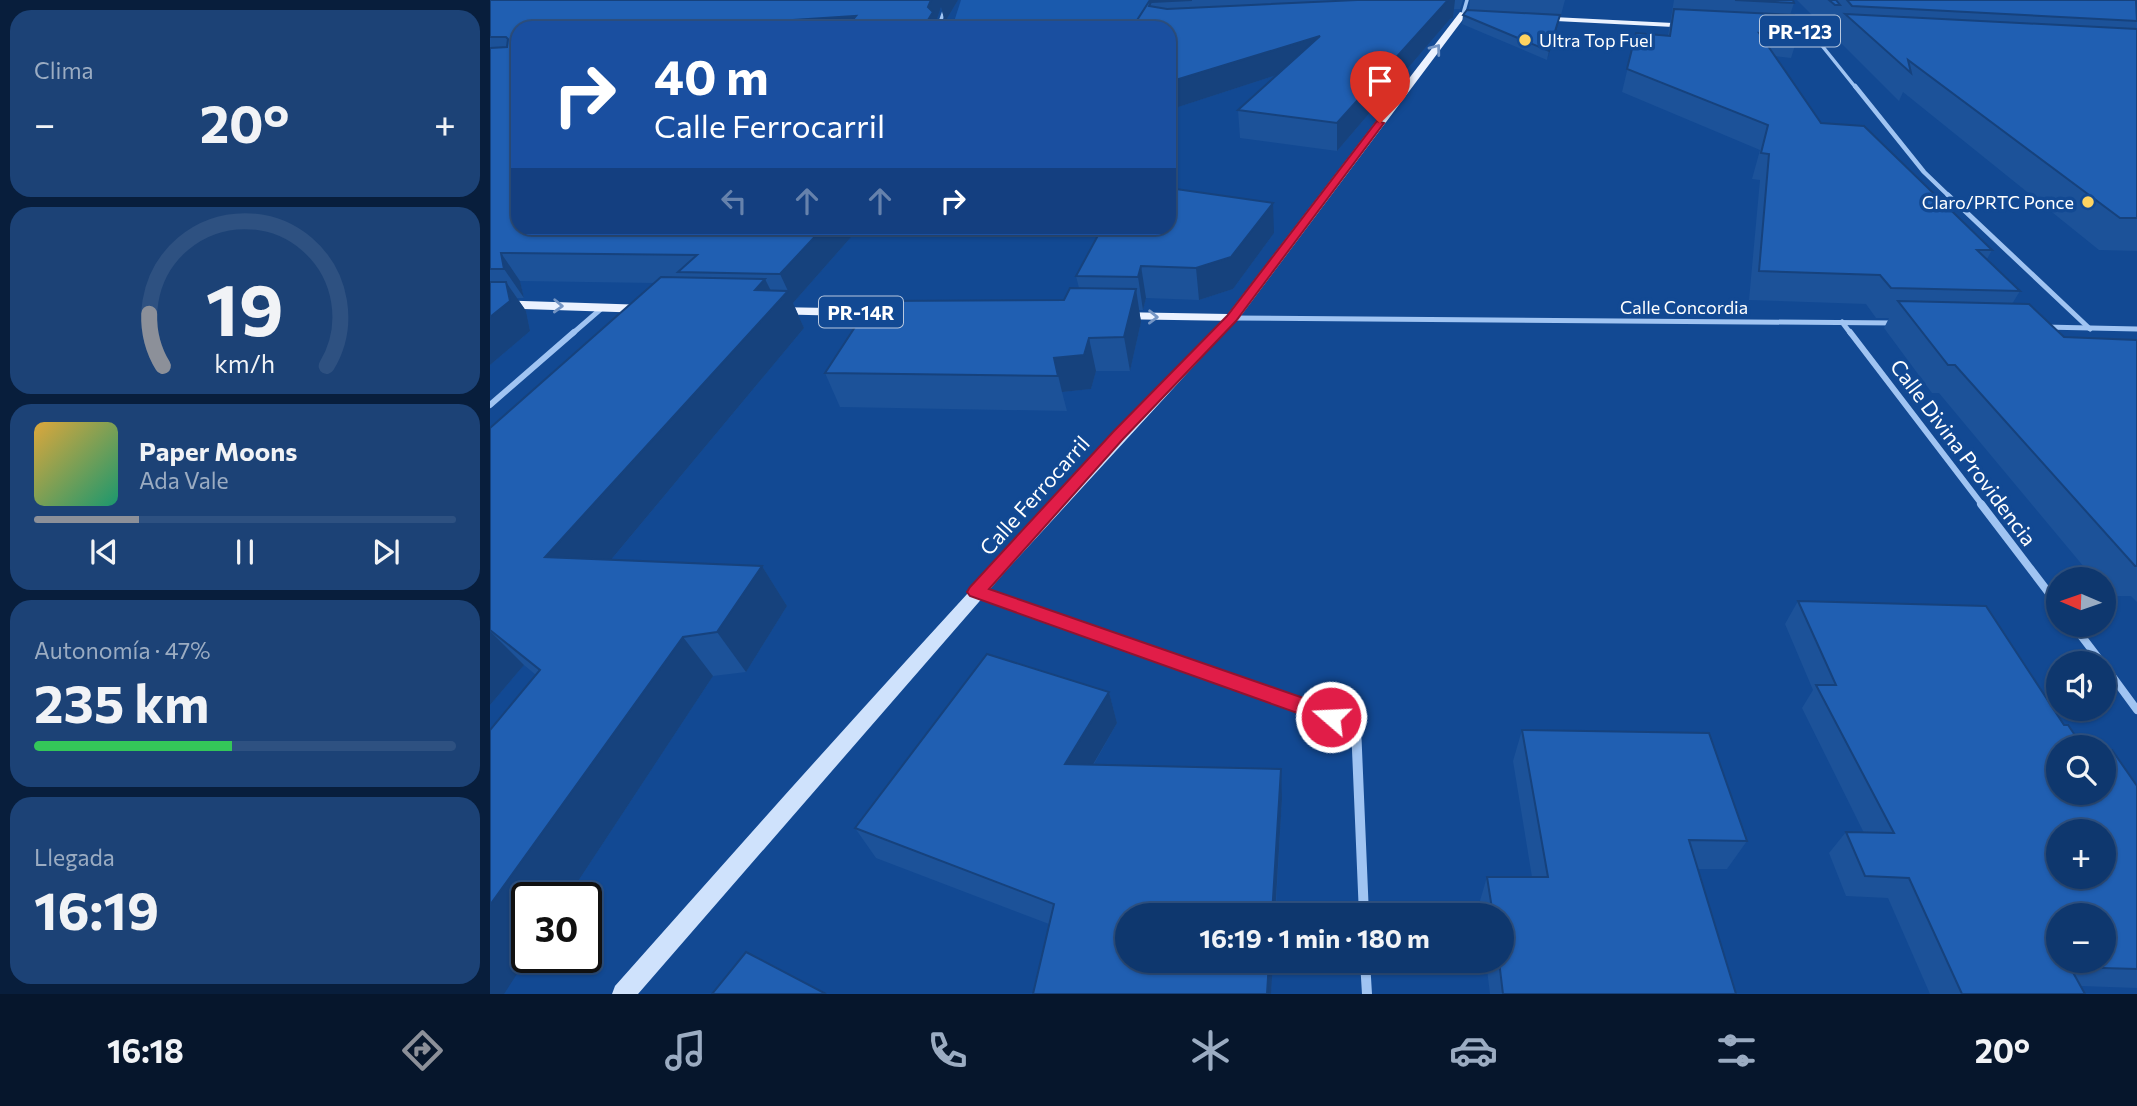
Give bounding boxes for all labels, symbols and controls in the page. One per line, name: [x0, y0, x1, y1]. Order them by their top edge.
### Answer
road number: PR-123: [1760, 16, 1840, 46]
place label: Ultra Top Fuel: [1539, 29, 1653, 51]
marker: Ultra Top Fuel: [1517, 32, 1533, 48]
text: 40 m: [654, 45, 769, 105]
one-way arrow: [1428, 45, 1440, 57]
icon: right: [539, 49, 630, 140]
pin: [1350, 51, 1410, 123]
text: Clima: [34, 56, 94, 84]
icon: arrive: [1361, 62, 1399, 100]
text: 20°: [200, 90, 290, 154]
text: −: [34, 99, 56, 146]
text: +: [434, 99, 456, 146]
text: Calle Ferrocarril: [654, 105, 885, 145]
icon: left: [715, 182, 753, 220]
icon: ahead: [788, 182, 826, 220]
icon: ahead: [861, 182, 899, 220]
icon: right: [934, 182, 972, 220]
place label: Claro/PRTC Ponce: [1922, 191, 2074, 213]
marker: Claro/PRTC Ponce: [2080, 194, 2096, 210]
text: 19: [206, 263, 284, 352]
road number: PR-14R: [819, 296, 903, 328]
street label: Calle Concordia: [1620, 296, 1748, 318]
one-way arrow: [553, 299, 564, 314]
one-way arrow: [1148, 309, 1159, 325]
text: km/h: [215, 348, 275, 378]
street label: Calle Divina Providencia: [1886, 354, 2042, 550]
street label: Calle Ferrocarril: [974, 430, 1094, 560]
text: Paper Moons: [139, 435, 297, 466]
text: Ada Vale: [139, 466, 229, 494]
icon: previous: [85, 533, 123, 571]
icon: pause: [226, 533, 264, 571]
icon: next: [367, 533, 405, 571]
north arrow: [2046, 567, 2116, 637]
map controls: [2046, 567, 2116, 973]
text: Autonomía · 47%: [34, 636, 210, 664]
button: sound: [2046, 651, 2116, 721]
text: 235 km: [34, 670, 209, 734]
position arrow: [1294, 680, 1368, 754]
button: search: [2046, 735, 2116, 805]
button: +: [2046, 819, 2116, 889]
text: Llegada: [34, 843, 115, 871]
text: 16:19: [34, 877, 159, 941]
speed limit sign: 30: [511, 882, 602, 973]
button: −: [2046, 903, 2116, 973]
text: 16:19 · 1 min · 180 m: [1199, 922, 1430, 953]
icon: directions: [398, 1026, 447, 1075]
icon: music: [661, 1026, 710, 1075]
icon: phone: [923, 1026, 972, 1075]
icon: climate: [1186, 1026, 1235, 1075]
icon: car: [1449, 1026, 1498, 1075]
icon: filters: [1712, 1026, 1761, 1075]
text: 16:18: [107, 1030, 184, 1070]
text: 20°: [1975, 1030, 2030, 1070]

